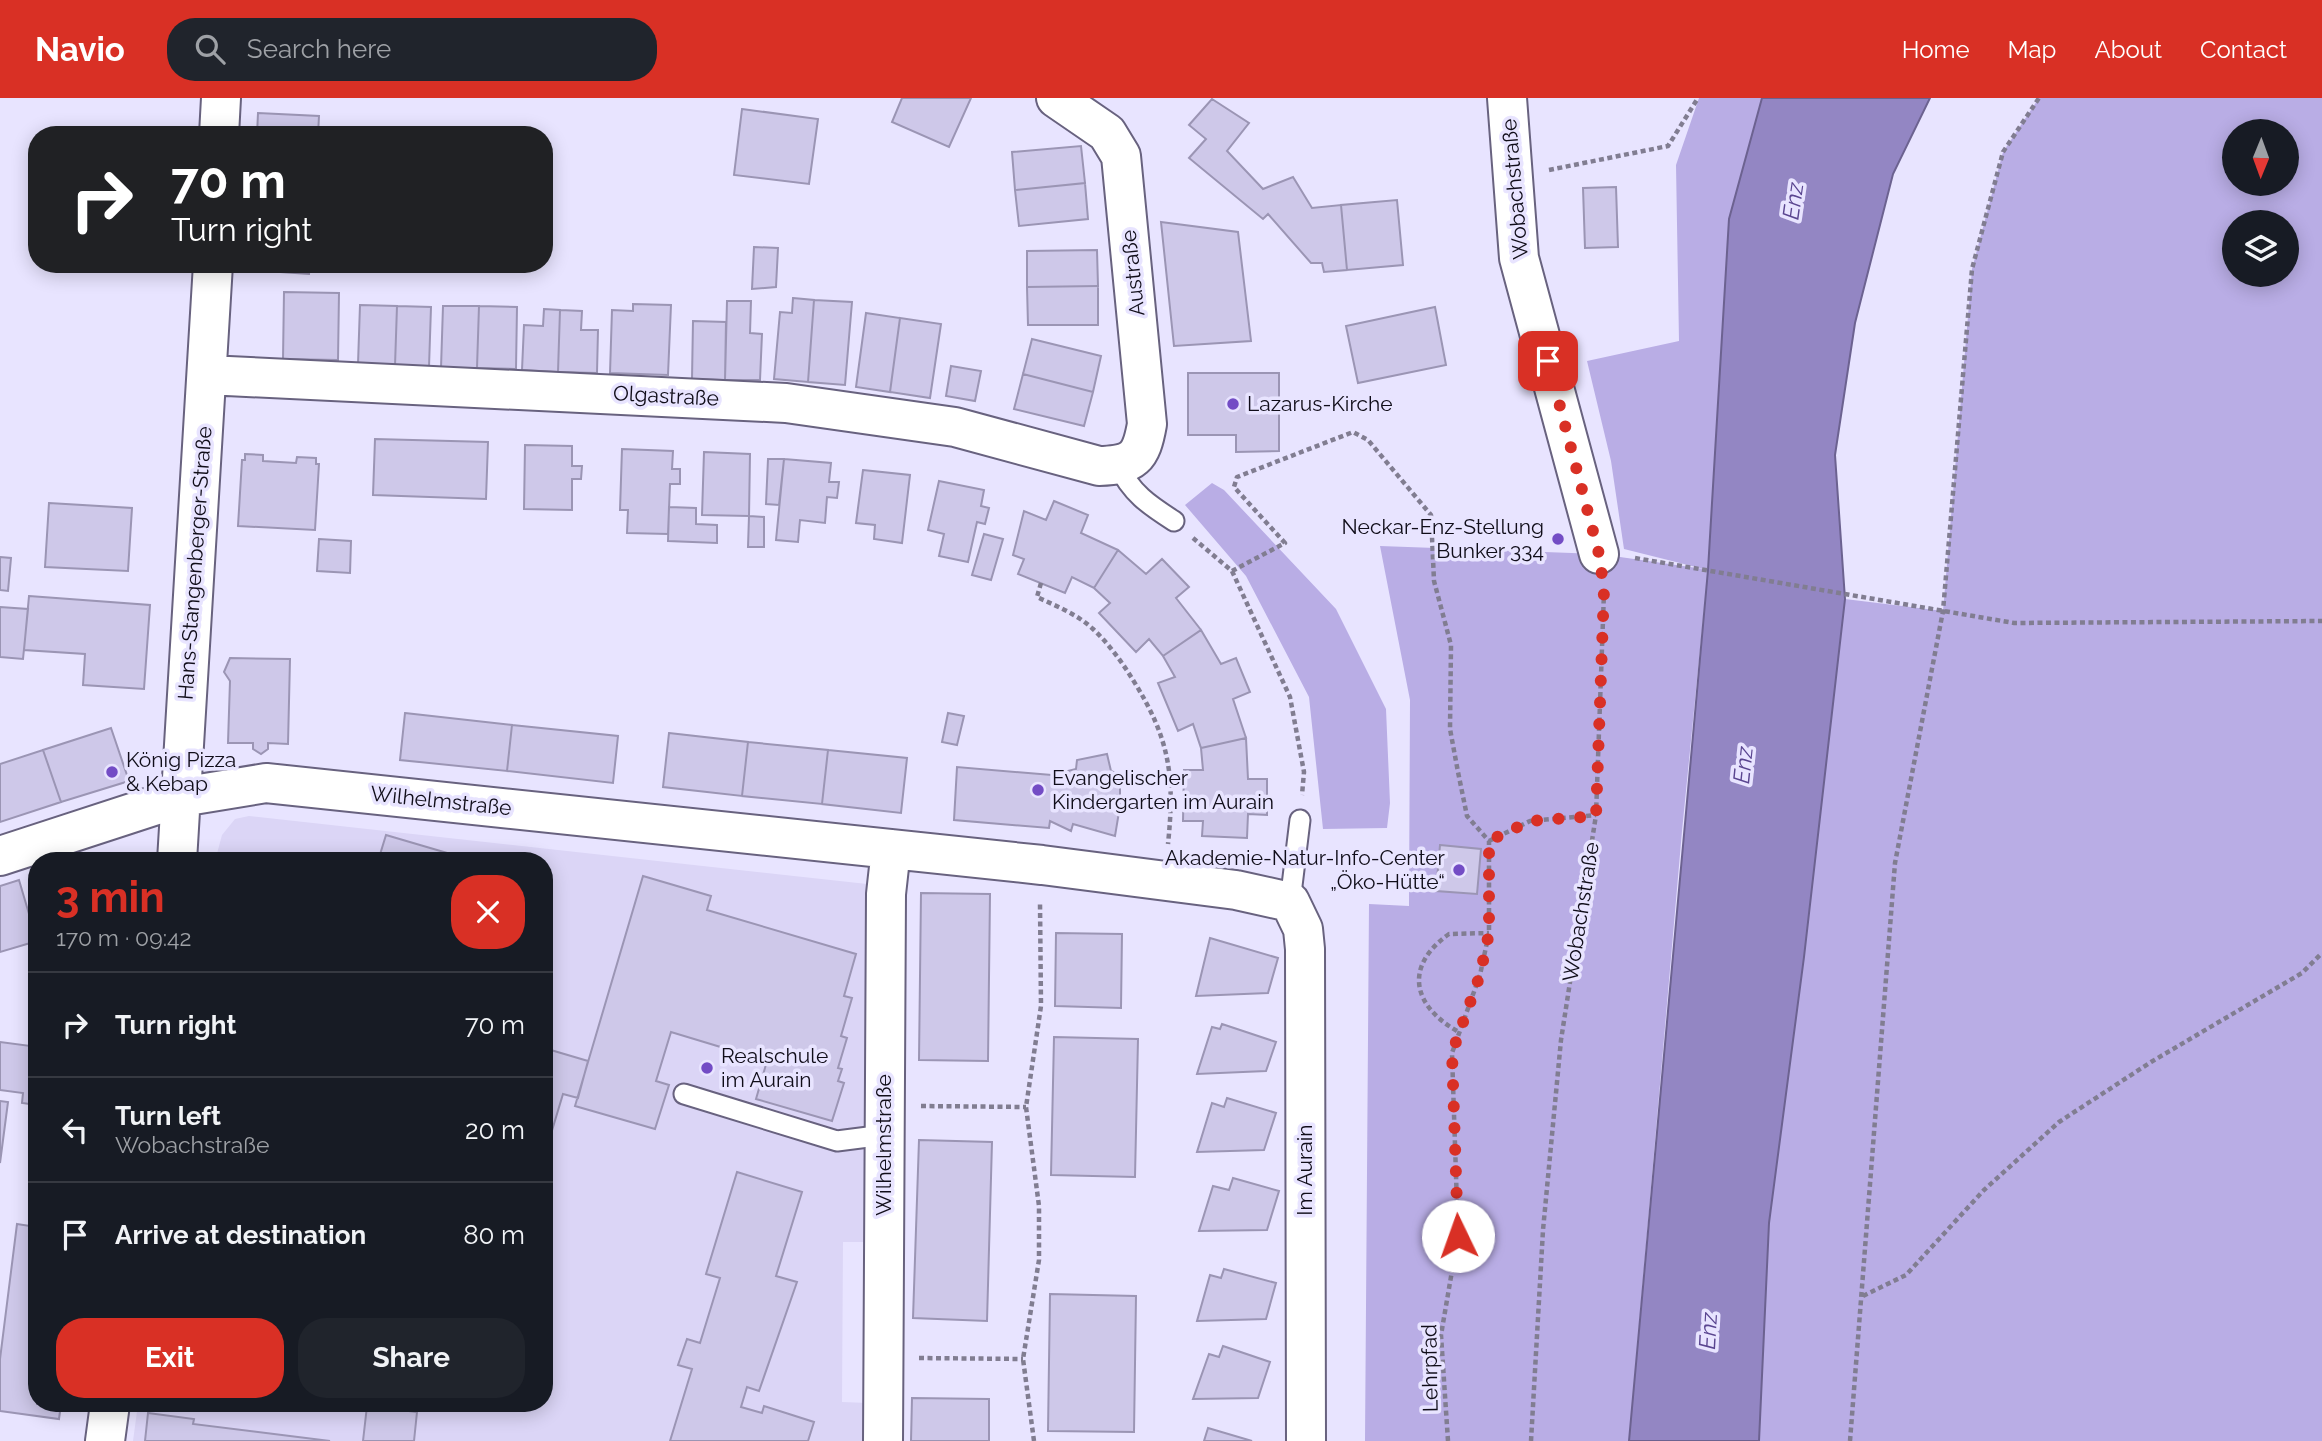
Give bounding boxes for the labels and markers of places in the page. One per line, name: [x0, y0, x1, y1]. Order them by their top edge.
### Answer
pin: [1518, 331, 1578, 391]
place label: Lazarus-Kirche: [1247, 391, 1393, 416]
marker: Lazarus-Kirche: [1225, 396, 1241, 412]
place label: Neckar-Enz-Stellung Bunker 334: [1342, 514, 1544, 563]
marker: Neckar-Enz-Stellung Bunker 334: [1550, 531, 1566, 547]
place label: König Pizza & Kebap: [126, 747, 236, 796]
marker: König Pizza & Kebap: [104, 764, 120, 780]
place label: Evangelischer Kindergarten im Aurain: [1052, 765, 1274, 814]
marker: Evangelischer Kindergarten im Aurain: [1030, 782, 1046, 798]
place label: Akademie-Natur-Info-Center „Öko-Hütte“: [1165, 845, 1446, 894]
marker: Akademie-Natur-Info-Center „Öko-Hütte“: [1451, 862, 1467, 878]
place label: Realschule im Aurain: [721, 1043, 828, 1092]
marker: Realschule im Aurain: [699, 1060, 715, 1076]

